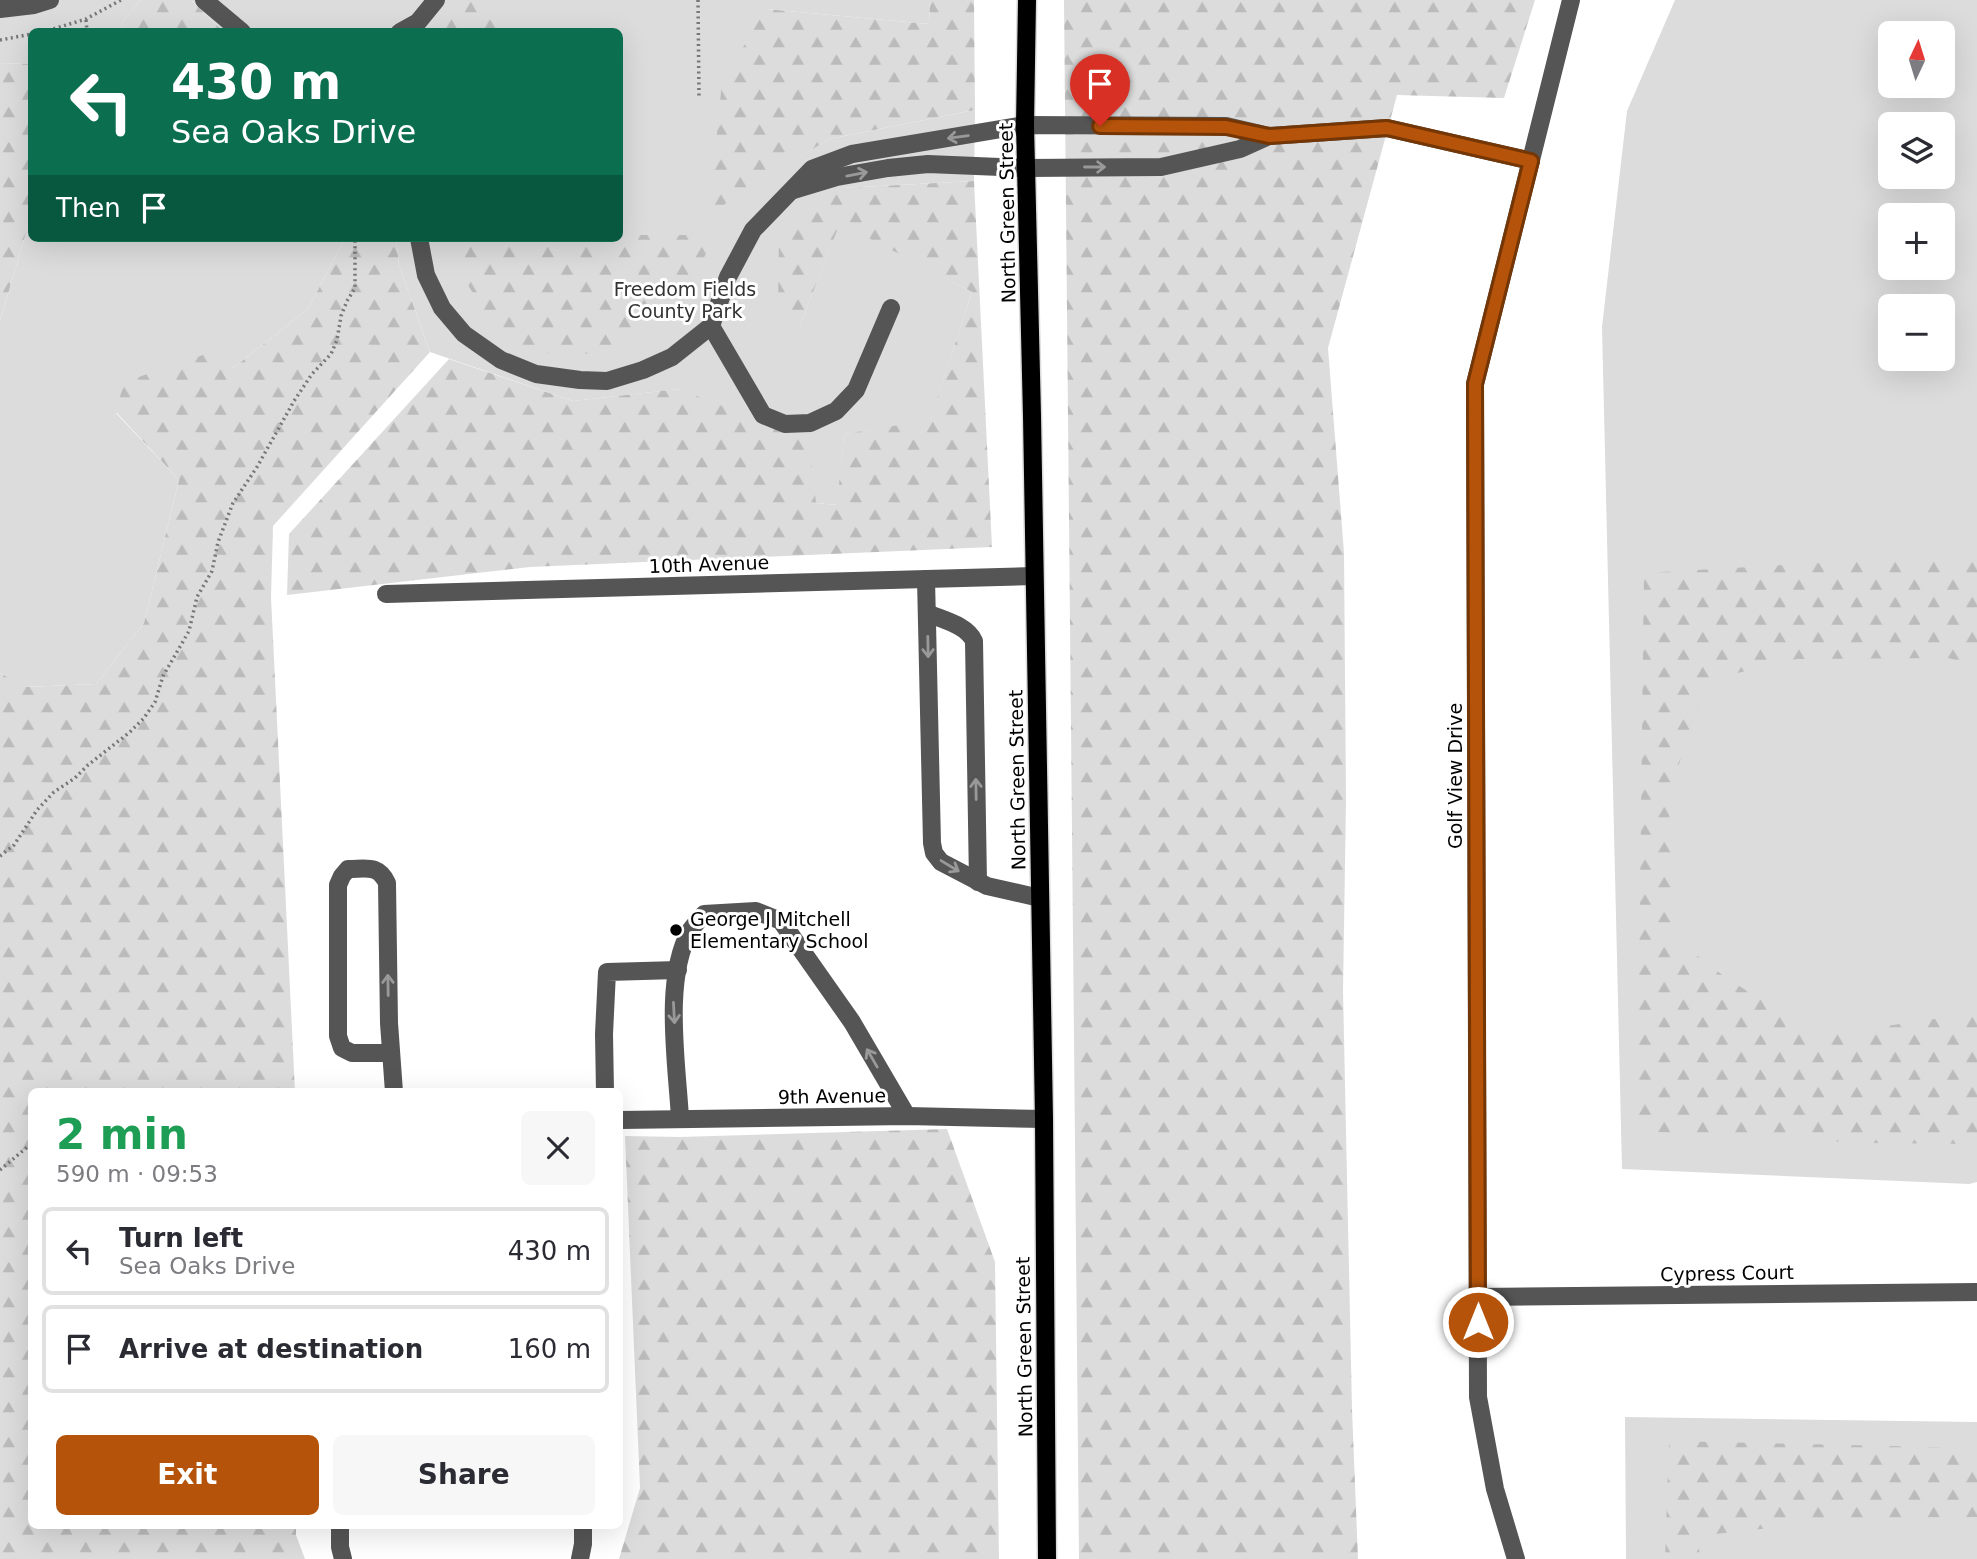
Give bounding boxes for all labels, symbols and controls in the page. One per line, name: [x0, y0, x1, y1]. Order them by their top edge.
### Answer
north arrow: [1878, 21, 1955, 98]
map controls: [1878, 21, 1955, 371]
text: 430 m: [171, 54, 341, 111]
pin: [1070, 54, 1130, 126]
icon: left: [56, 56, 147, 147]
icon: arrive: [1081, 65, 1119, 103]
button: layers: [1878, 112, 1955, 189]
text: Sea Oaks Drive: [171, 113, 416, 151]
street label: North Green Street: [994, 123, 1020, 303]
one-way arrow: [947, 131, 969, 144]
one-way arrow: [1084, 160, 1107, 174]
one-way arrow: [845, 166, 868, 180]
icon: arrive: [135, 189, 173, 227]
text: Then: [56, 193, 121, 223]
button: +: [1878, 203, 1955, 280]
park label: Freedom Fields County Park: [614, 278, 756, 322]
button: −: [1878, 294, 1955, 371]
street label: 10th Avenue: [648, 551, 770, 577]
one-way arrow: [921, 635, 935, 658]
street label: North Green Street: [1004, 690, 1030, 870]
street label: Golf View Drive: [1444, 703, 1466, 849]
one-way arrow: [970, 778, 983, 801]
one-way arrow: [940, 859, 960, 873]
place label: George J Mitchell Elementary School: [690, 908, 868, 952]
marker: George J Mitchell Elementary School: [668, 922, 684, 938]
one-way arrow: [382, 973, 395, 996]
one-way arrow: [668, 1001, 681, 1024]
one-way arrow: [865, 1048, 878, 1069]
street label: 9th Avenue: [778, 1084, 886, 1108]
text: 2 min: [56, 1110, 188, 1159]
button: close: [521, 1111, 595, 1185]
text: 590 m · 09:53: [56, 1161, 218, 1187]
text: Turn left: [119, 1223, 243, 1253]
icon: left: [60, 1232, 98, 1270]
text: 430 m: [508, 1236, 591, 1266]
text: Sea Oaks Drive: [119, 1253, 295, 1279]
street label: North Green Street: [1011, 1257, 1037, 1437]
street label: Cypress Court: [1660, 1261, 1794, 1285]
position arrow: [1441, 1285, 1515, 1359]
icon: arrive: [60, 1330, 98, 1368]
text: Arrive at destination: [119, 1334, 423, 1364]
text: 160 m: [508, 1334, 591, 1364]
button: Exit: [56, 1435, 319, 1515]
button: Share: [333, 1435, 595, 1515]

